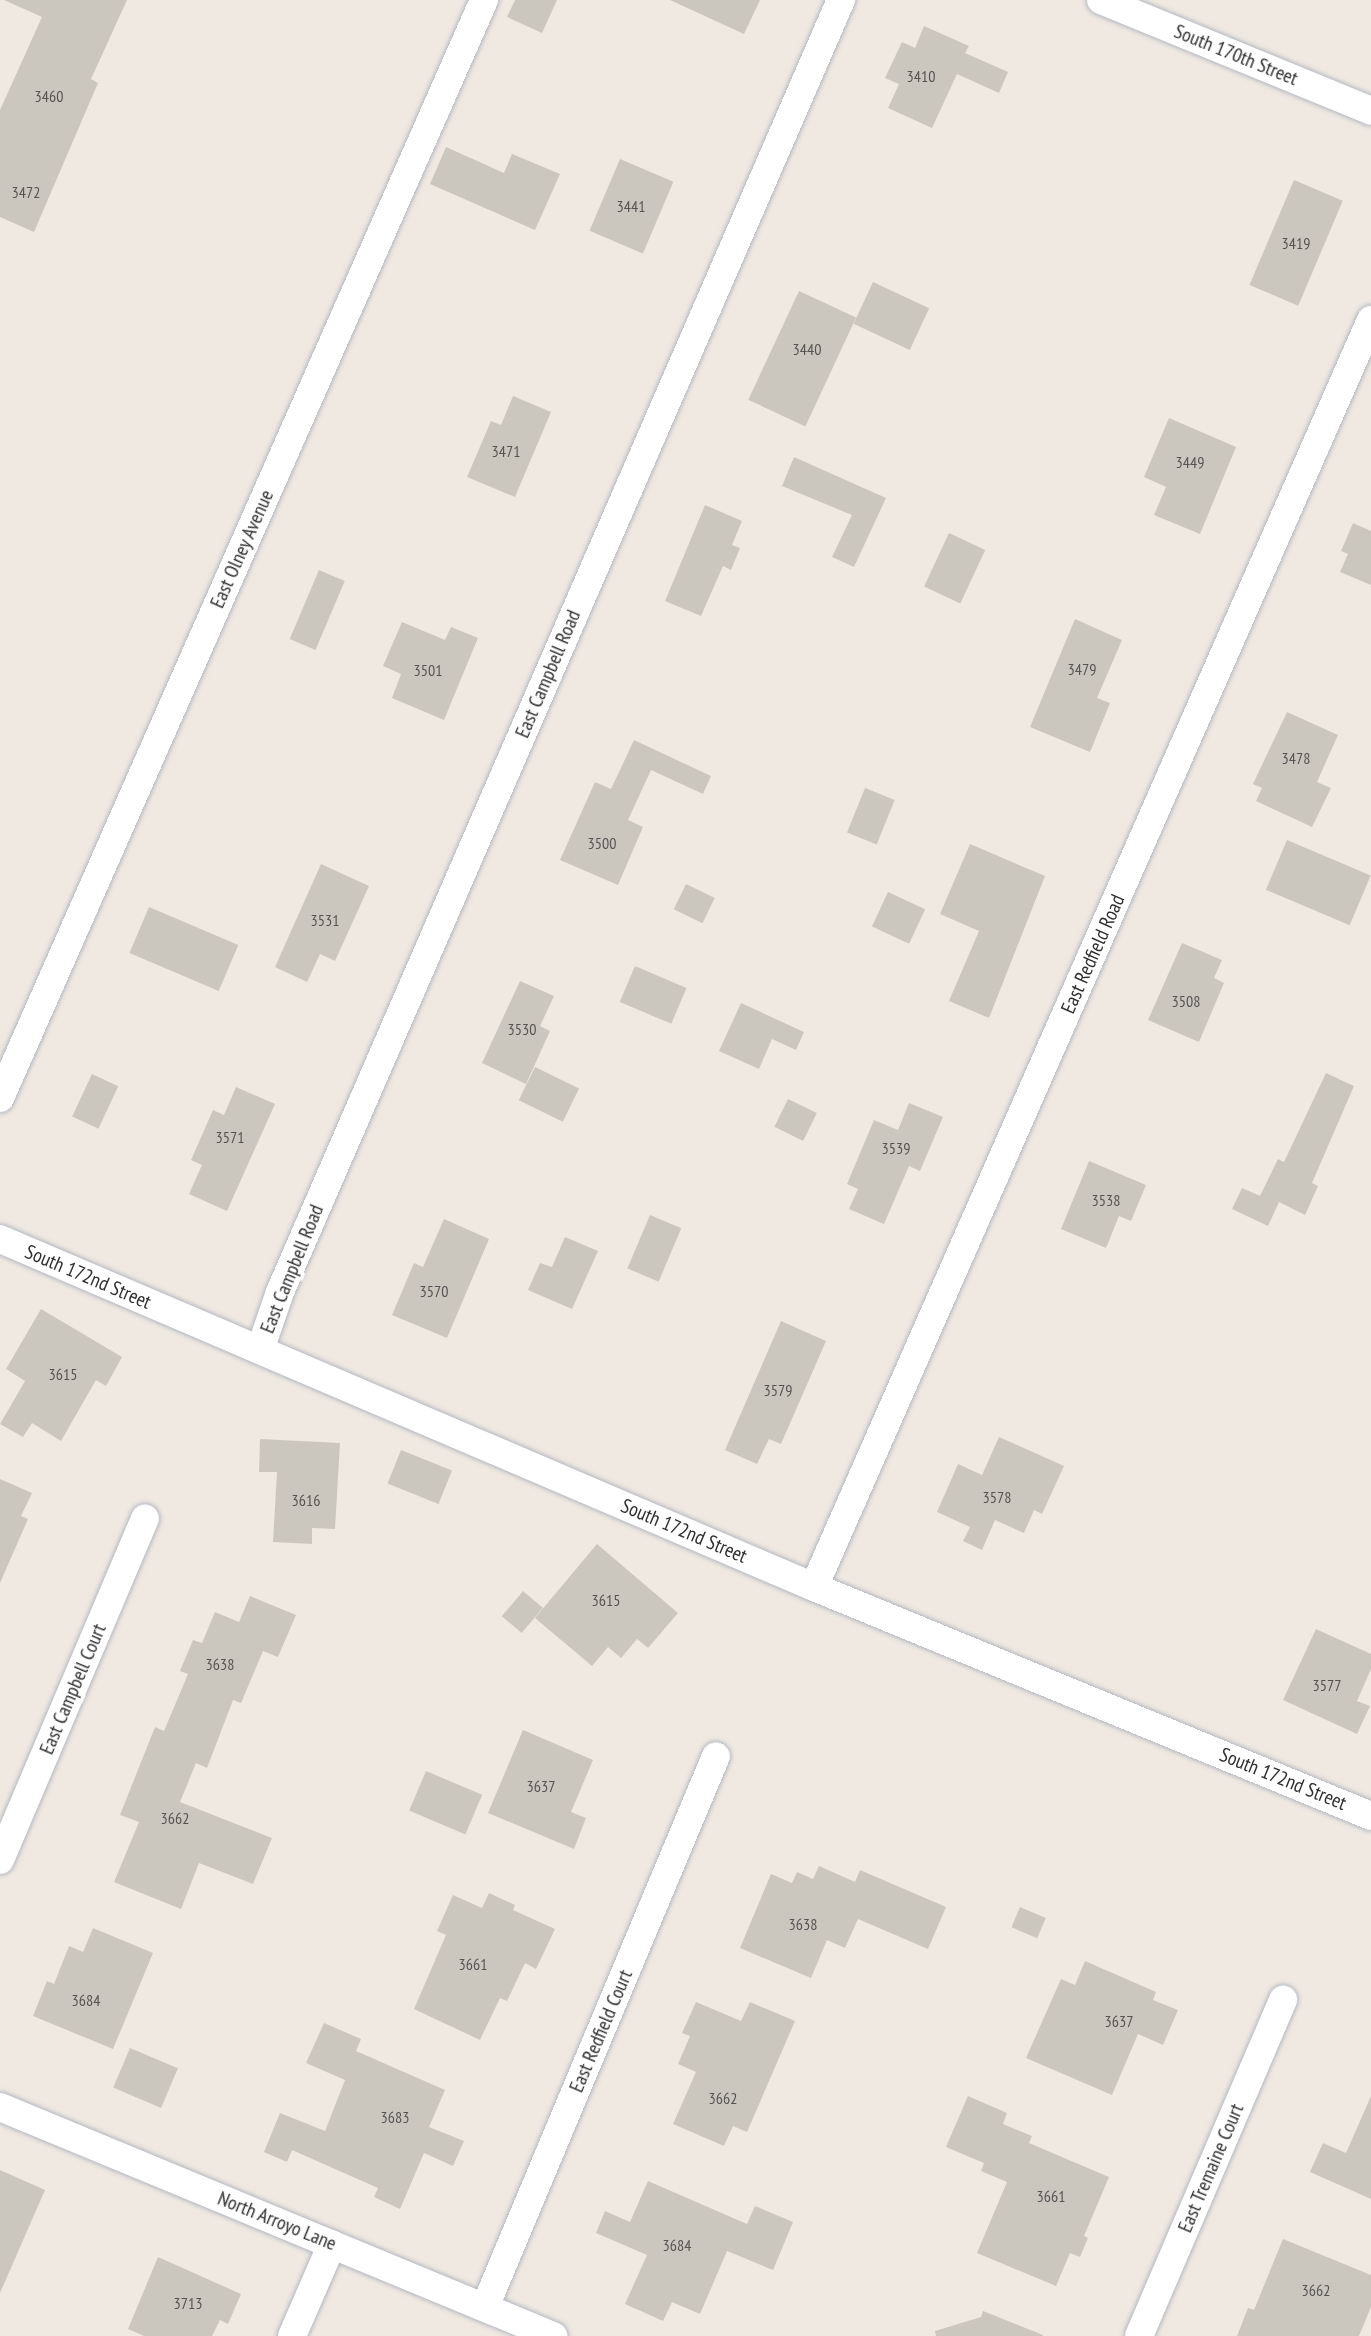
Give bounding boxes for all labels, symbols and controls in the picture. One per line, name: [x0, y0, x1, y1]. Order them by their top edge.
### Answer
street label: South 170th Street: [1171, 19, 1301, 91]
house number: 3410: [907, 66, 935, 86]
house number: 3460: [35, 86, 63, 106]
house number: 3472: [12, 182, 40, 202]
house number: 3441: [617, 196, 645, 216]
house number: 3419: [1282, 233, 1310, 253]
house number: 3440: [793, 339, 821, 359]
house number: 3471: [492, 441, 520, 461]
house number: 3449: [1176, 452, 1204, 472]
street label: East Olney Avenue: [205, 486, 279, 612]
street label: East Campbell Road: [510, 607, 586, 741]
house number: 3479: [1068, 659, 1096, 679]
house number: 3501: [414, 660, 442, 680]
house number: 3478: [1282, 748, 1310, 768]
house number: 3500: [588, 833, 616, 853]
street label: East Redfield Road: [1056, 891, 1130, 1017]
house number: 3531: [311, 910, 339, 930]
house number: 3508: [1172, 991, 1200, 1011]
house number: 3530: [508, 1019, 536, 1039]
house number: 3571: [216, 1127, 244, 1147]
house number: 3539: [882, 1138, 910, 1158]
house number: 3538: [1092, 1190, 1120, 1210]
street label: East Campbell Road: [255, 1201, 329, 1337]
street label: South 172nd Street: [21, 1240, 155, 1314]
house number: 3570: [420, 1281, 448, 1301]
house number: 3615: [49, 1364, 77, 1384]
house number: 3579: [764, 1380, 792, 1400]
house number: 3578: [983, 1487, 1011, 1507]
house number: 3616: [292, 1490, 320, 1510]
street label: South 172nd Street: [617, 1494, 751, 1568]
house number: 3615: [592, 1590, 620, 1610]
street label: East Campbell Court: [35, 1620, 111, 1758]
house number: 3638: [206, 1654, 234, 1674]
house number: 3577: [1313, 1675, 1341, 1695]
street label: South 172nd Street: [1216, 1743, 1350, 1815]
house number: 3637: [527, 1776, 555, 1796]
house number: 3662: [161, 1808, 189, 1828]
house number: 3638: [789, 1914, 817, 1934]
house number: 3661: [459, 1954, 487, 1974]
street label: East Redfield Court: [564, 1966, 638, 2096]
house number: 3684: [72, 1990, 100, 2010]
house number: 3637: [1105, 2011, 1133, 2031]
house number: 3662: [709, 2088, 737, 2108]
street label: East Tremaine Court: [1173, 2100, 1249, 2236]
house number: 3683: [381, 2107, 409, 2127]
street label: North Arroyo Lane: [214, 2186, 340, 2256]
house number: 3661: [1037, 2186, 1065, 2206]
house number: 3684: [663, 2235, 691, 2255]
house number: 3662: [1302, 2280, 1330, 2300]
house number: 3713: [174, 2293, 202, 2313]

